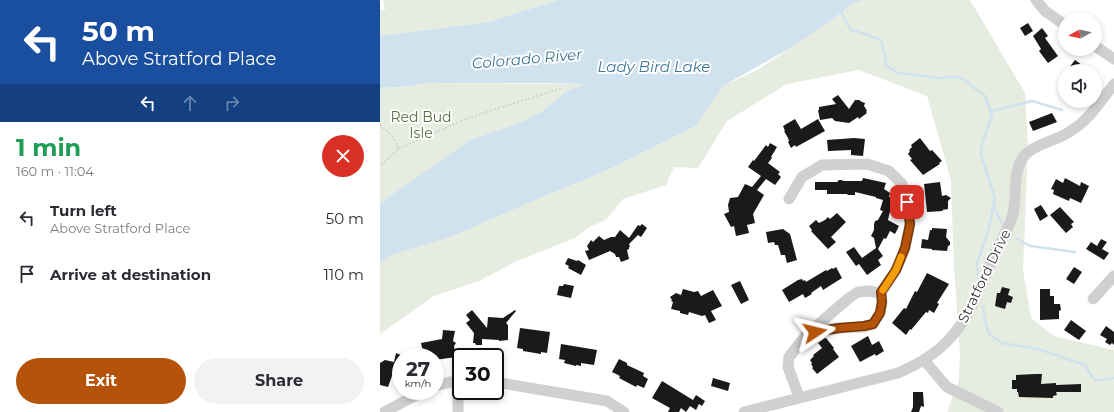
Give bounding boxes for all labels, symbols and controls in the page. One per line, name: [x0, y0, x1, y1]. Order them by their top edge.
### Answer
north arrow: [1058, 12, 1102, 56]
map controls: [1058, 12, 1102, 108]
text: 50 m: [82, 14, 155, 48]
icon: left: [16, 16, 68, 68]
water label: Colorado River: [471, 44, 584, 73]
text: Above Stratford Place: [82, 48, 276, 70]
water label: Lady Bird Lake: [598, 57, 710, 76]
button: sound: [1058, 64, 1102, 108]
icon: left: [137, 92, 159, 114]
icon: ahead: [179, 92, 201, 114]
icon: right: [221, 92, 243, 114]
park label: Red Bud Isle: [390, 108, 452, 142]
text: 1 min: [16, 133, 81, 162]
button: close: [322, 135, 364, 177]
text: 160 m · 11:04: [16, 163, 94, 179]
pin: [890, 185, 924, 219]
icon: arrive: [896, 191, 918, 213]
text: Turn left: [50, 201, 117, 220]
icon: left: [16, 207, 38, 229]
text: 50 m: [326, 209, 364, 228]
text: Above Stratford Place: [50, 220, 190, 236]
street label: Stratford Drive: [954, 226, 1014, 326]
icon: arrive: [16, 263, 38, 285]
text: Arrive at destination: [50, 265, 211, 284]
text: 110 m: [323, 265, 364, 284]
position arrow: [794, 311, 836, 353]
speed limit sign: 30: [452, 348, 504, 400]
text: 27: [406, 357, 430, 381]
button: Exit: [16, 358, 186, 404]
button: Share: [194, 358, 364, 404]
text: km/h: [405, 377, 431, 390]

